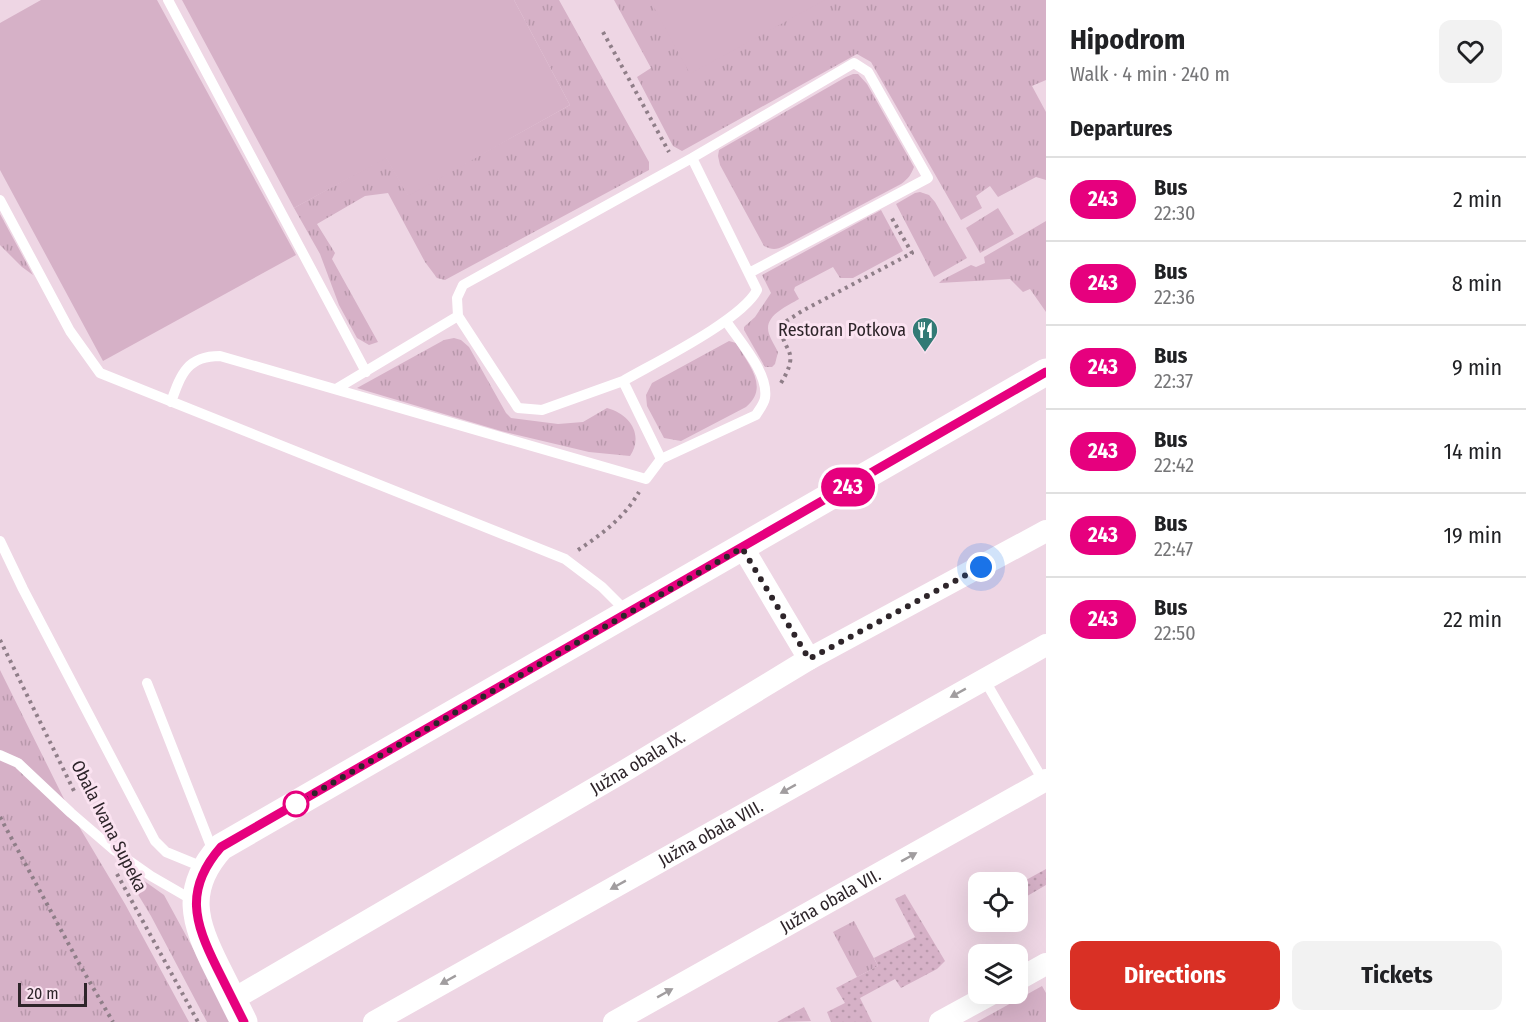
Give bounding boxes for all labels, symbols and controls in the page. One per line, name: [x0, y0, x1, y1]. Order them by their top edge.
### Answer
button: heart: [1439, 20, 1502, 83]
text: Hipodrom: [1070, 23, 1185, 56]
text: Walk · 4 min · 240 m: [1070, 62, 1230, 86]
text: Departures: [1070, 115, 1172, 142]
text: Bus: [1154, 174, 1187, 201]
text: 243: [1088, 186, 1118, 212]
text: 2 min: [1453, 186, 1502, 213]
text: 22:30: [1154, 201, 1196, 225]
text: Bus: [1154, 258, 1187, 285]
text: 243: [1088, 270, 1118, 296]
text: 8 min: [1452, 270, 1502, 297]
text: 22:36: [1154, 285, 1195, 309]
restaurant icon: Restoran Potkova: [910, 315, 940, 353]
place label: Restoran Potkova: [778, 319, 906, 341]
text: Bus: [1154, 342, 1187, 369]
text: 243: [1088, 354, 1118, 380]
text: 9 min: [1452, 354, 1502, 381]
text: 22:37: [1154, 369, 1193, 393]
text: Bus: [1154, 426, 1187, 453]
text: 243: [1088, 438, 1118, 464]
text: 14 min: [1444, 438, 1502, 465]
text: 22:42: [1154, 453, 1194, 477]
line badge: 243: [814, 468, 882, 506]
text: 243: [833, 474, 863, 500]
text: Bus: [1154, 510, 1187, 537]
text: 243: [1088, 522, 1118, 548]
text: 19 min: [1444, 522, 1502, 549]
text: 22:47: [1154, 537, 1193, 561]
your location: [966, 552, 996, 582]
text: Bus: [1154, 594, 1187, 621]
text: 243: [1088, 606, 1118, 632]
text: 22 min: [1443, 606, 1502, 633]
text: 22:50: [1154, 621, 1196, 645]
one-way arrow: [949, 688, 966, 698]
street label: Južna obala IX.: [586, 726, 689, 799]
street label: Obala Ivana Supeka: [66, 757, 152, 896]
one-way arrow: [779, 784, 796, 794]
unlabelled marker: [283, 791, 309, 817]
street label: Južna obala VIII.: [654, 795, 767, 871]
one-way arrow: [901, 852, 918, 862]
street label: Južna obala VII.: [776, 864, 885, 938]
map controls: [968, 872, 1028, 1004]
button: locate: [968, 872, 1028, 932]
one-way arrow: [610, 879, 626, 890]
button: Directions: [1070, 941, 1280, 1010]
button: Tickets: [1292, 941, 1502, 1010]
button: layers: [968, 944, 1028, 1004]
one-way arrow: [439, 975, 456, 985]
scale bar: [18, 980, 87, 1008]
text: 20 m: [27, 984, 58, 1003]
one-way arrow: [657, 988, 673, 999]

